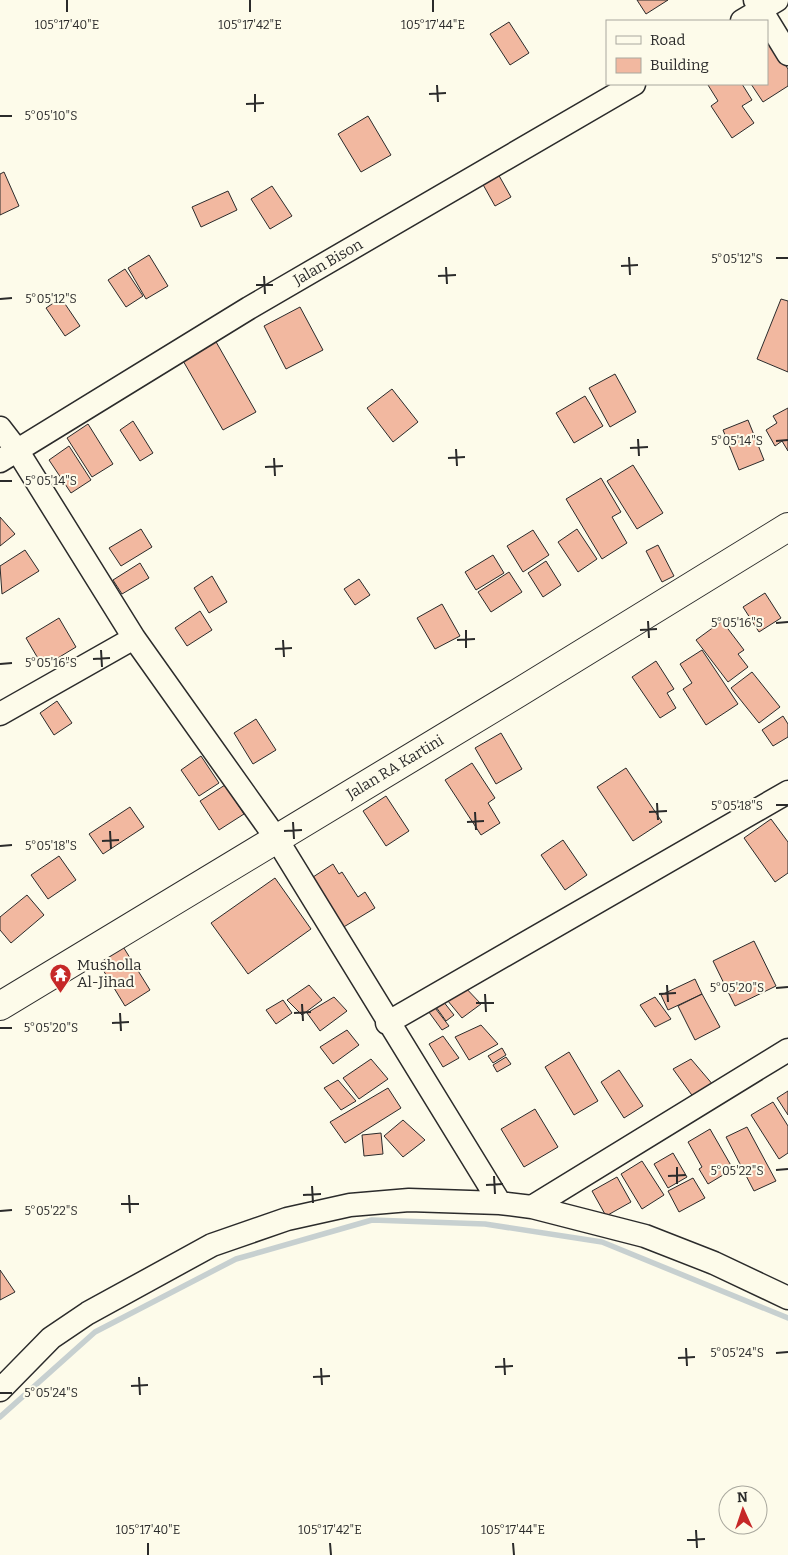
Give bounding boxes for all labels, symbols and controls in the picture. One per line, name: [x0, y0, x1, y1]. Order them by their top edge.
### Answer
text: 105°17'40"E: [35, 18, 99, 32]
text: 105°17'42"E: [218, 18, 282, 32]
text: 105°17'44"E: [401, 18, 465, 32]
legend: [606, 20, 768, 85]
text: Road: [650, 31, 685, 49]
text: Building: [650, 56, 709, 74]
text: 5°05'10"S: [25, 109, 77, 123]
street label: Jalan Bison: [289, 235, 366, 289]
text: 5°05'12"S: [711, 252, 763, 266]
text: 5°05'12"S: [25, 292, 77, 306]
text: 5°05'14"S: [711, 434, 763, 448]
text: 5°05'14"S: [25, 474, 77, 488]
text: 5°05'16"S: [711, 616, 763, 630]
text: 5°05'16"S: [25, 656, 77, 670]
street label: Jalan RA Kartini: [343, 731, 447, 803]
text: 5°05'18"S: [711, 799, 763, 813]
text: 5°05'18"S: [25, 839, 77, 853]
place label: Musholla Al-Jihad: [77, 956, 141, 991]
temple icon: Musholla Al-Jihad: [49, 962, 73, 993]
text: 5°05'20"S: [710, 981, 764, 995]
text: 5°05'20"S: [24, 1021, 78, 1035]
text: 5°05'22"S: [710, 1164, 764, 1178]
text: 5°05'22"S: [24, 1204, 78, 1218]
text: 5°05'24"S: [710, 1346, 764, 1360]
text: 5°05'24"S: [24, 1386, 78, 1400]
north arrow: [718, 1485, 768, 1535]
text: N: [737, 1489, 748, 1506]
text: 105°17'40"E: [116, 1523, 180, 1537]
text: 105°17'42"E: [298, 1523, 362, 1537]
text: 105°17'44"E: [481, 1523, 545, 1537]

